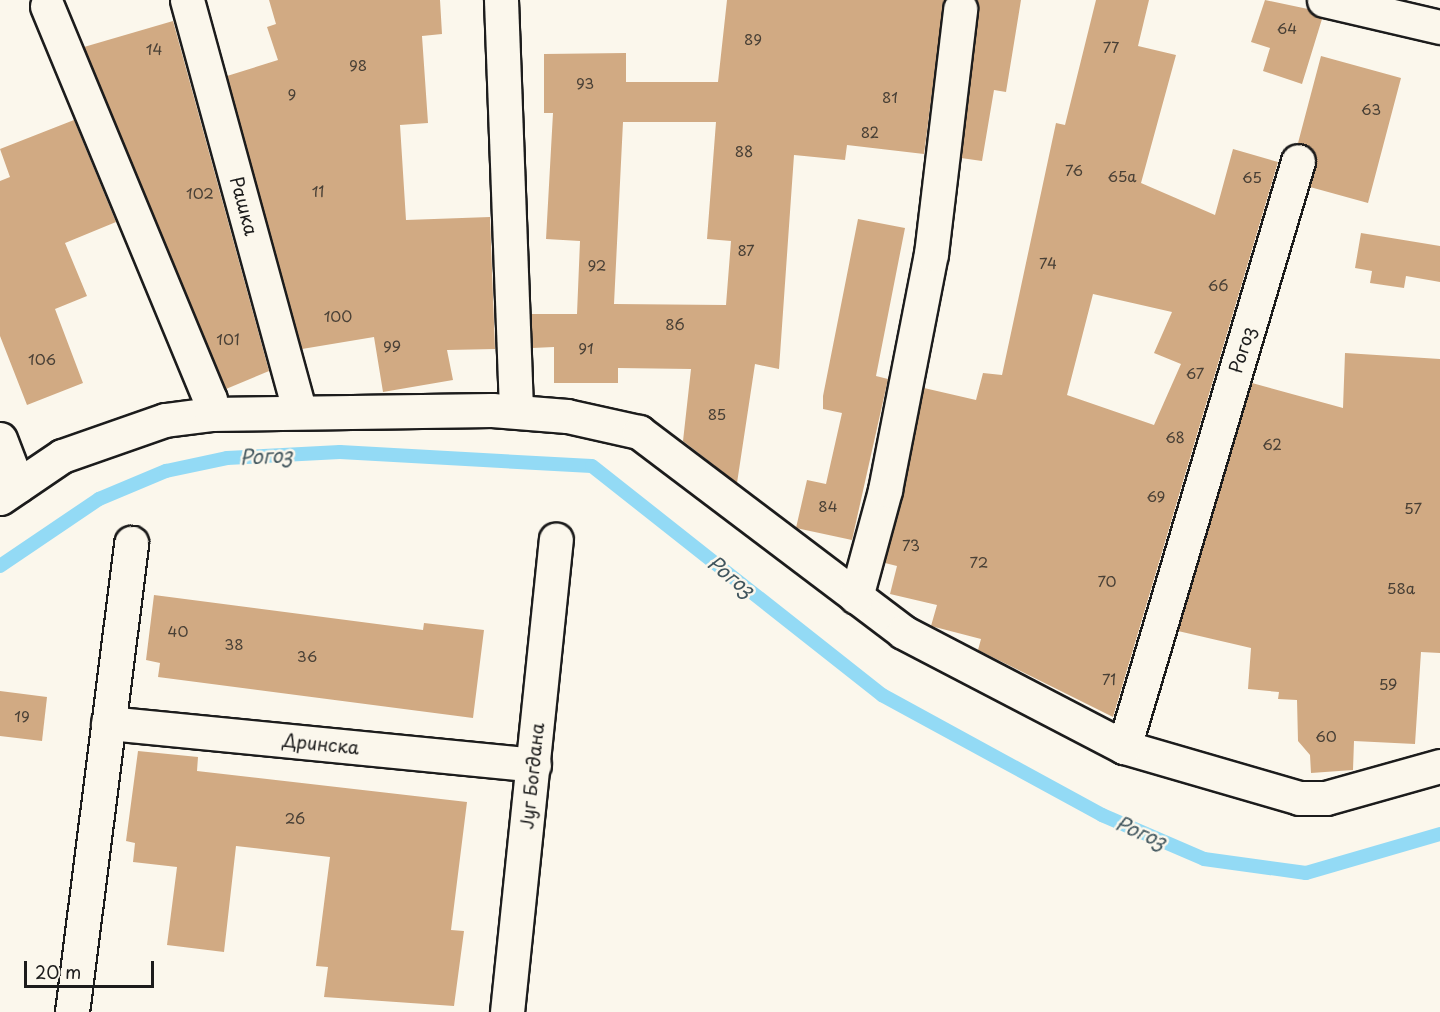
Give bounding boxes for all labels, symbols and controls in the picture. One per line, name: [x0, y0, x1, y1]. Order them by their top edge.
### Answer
house number: 64: [1277, 19, 1297, 37]
house number: 89: [744, 30, 762, 48]
house number: 77: [1103, 38, 1119, 56]
house number: 14: [146, 40, 162, 58]
house number: 98: [349, 56, 367, 74]
house number: 93: [576, 74, 594, 92]
house number: 9: [288, 85, 296, 103]
house number: 81: [882, 88, 898, 106]
house number: 63: [1361, 100, 1381, 118]
house number: 82: [861, 123, 879, 141]
house number: 88: [735, 142, 753, 160]
house number: 76: [1065, 161, 1083, 179]
house number: 65a: [1107, 167, 1137, 185]
house number: 65: [1242, 168, 1262, 186]
street label: Рашка: [226, 174, 262, 238]
house number: 11: [312, 182, 324, 200]
house number: 102: [186, 184, 214, 202]
house number: 87: [737, 241, 755, 259]
house number: 74: [1039, 254, 1057, 272]
house number: 92: [588, 256, 606, 274]
house number: 66: [1208, 276, 1228, 294]
house number: 100: [324, 307, 352, 325]
house number: 86: [665, 315, 685, 333]
street label: Рогоз: [1225, 324, 1259, 376]
house number: 101: [216, 330, 240, 348]
house number: 99: [383, 337, 401, 355]
house number: 91: [578, 339, 594, 357]
house number: 106: [28, 350, 56, 368]
house number: 67: [1186, 364, 1204, 382]
house number: 85: [708, 405, 726, 423]
house number: 68: [1165, 428, 1185, 446]
house number: 62: [1262, 435, 1282, 453]
water label: Рогоз: [239, 443, 293, 469]
house number: 69: [1147, 487, 1165, 505]
house number: 84: [818, 497, 838, 515]
house number: 57: [1404, 499, 1422, 517]
house number: 73: [902, 536, 920, 554]
water label: Рогоз: [703, 550, 759, 602]
house number: 72: [970, 553, 988, 571]
house number: 70: [1097, 572, 1117, 590]
house number: 58a: [1387, 579, 1415, 597]
house number: 40: [168, 622, 188, 640]
house number: 38: [224, 635, 244, 653]
house number: 36: [297, 647, 317, 665]
house number: 71: [1102, 670, 1116, 688]
house number: 59: [1379, 675, 1397, 693]
house number: 19: [14, 707, 30, 725]
street label: Југ Богдана: [516, 721, 548, 831]
house number: 60: [1315, 727, 1337, 745]
street label: Дринска: [282, 729, 360, 759]
house number: 26: [285, 809, 305, 827]
water label: Рогоз: [1112, 811, 1170, 853]
scale bar: [27, 949, 158, 987]
text: 20 m: [35, 958, 81, 985]

